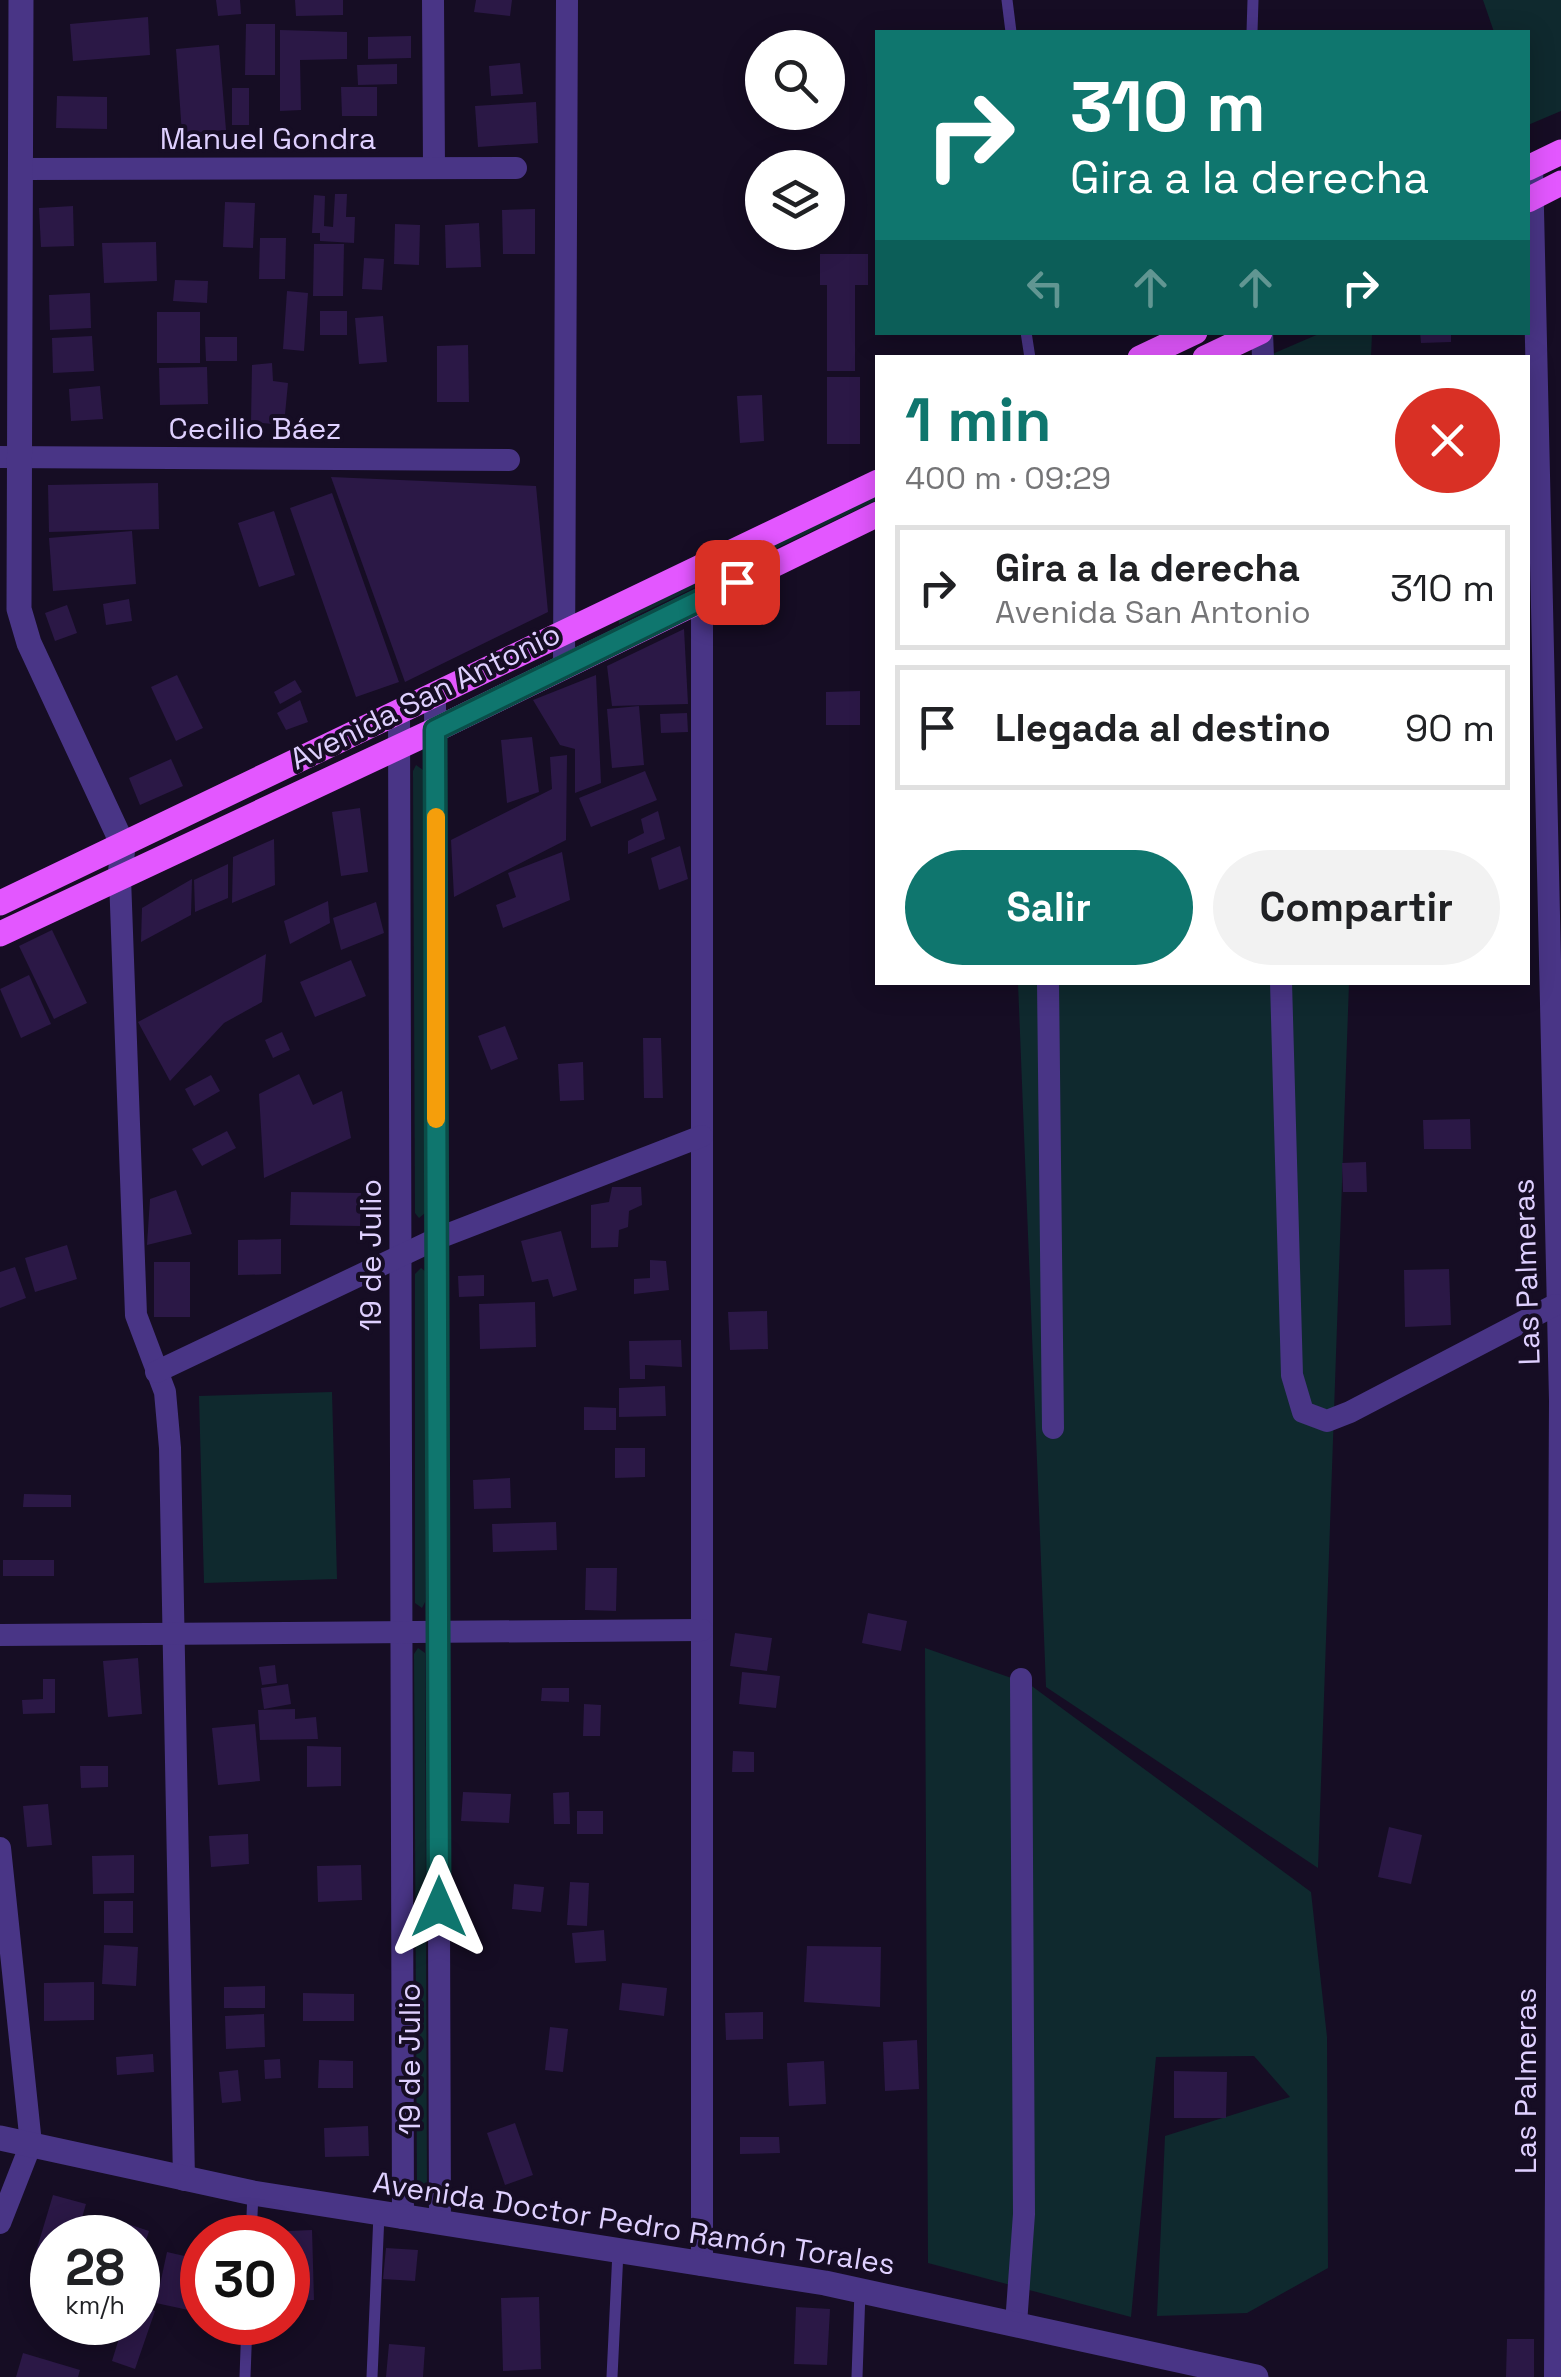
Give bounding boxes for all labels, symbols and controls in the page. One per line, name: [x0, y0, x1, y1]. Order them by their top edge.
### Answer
map controls: [745, 30, 845, 250]
button: search: [745, 30, 845, 130]
text: 310 m: [1070, 62, 1266, 151]
icon: right: [905, 70, 1035, 200]
street label: Manuel Gondra: [160, 119, 376, 158]
text: Gira a la derecha: [1070, 149, 1429, 206]
button: layers: [745, 150, 845, 250]
icon: left: [1018, 260, 1073, 315]
icon: ahead: [1123, 260, 1178, 315]
icon: ahead: [1228, 260, 1283, 315]
icon: right: [1333, 260, 1388, 315]
text: 1 min: [905, 382, 1052, 459]
button: close: [1395, 388, 1500, 493]
street label: Cecilio Báez: [169, 409, 341, 448]
text: 400 m · 09:29: [905, 458, 1111, 498]
pin: [695, 540, 780, 625]
text: Gira a la derecha: [995, 544, 1300, 592]
icon: arrive: [710, 555, 765, 610]
icon: right: [910, 560, 965, 615]
text: 310 m: [1390, 564, 1495, 612]
text: Avenida San Antonio: [995, 592, 1311, 632]
street label: Avenida San Antonio: [283, 614, 567, 778]
icon: arrive: [910, 700, 965, 755]
text: Llegada al destino: [995, 704, 1331, 752]
text: 90 m: [1405, 704, 1495, 752]
button: Salir: [905, 850, 1193, 965]
button: Compartir: [1213, 850, 1500, 965]
street label: Las Palmeras: [1503, 1178, 1549, 1366]
street label: 19 de Julio: [351, 1179, 390, 1331]
position arrow: [387, 1855, 491, 1959]
street label: 19 de Julio: [390, 1983, 429, 2135]
street label: Las Palmeras: [1506, 1988, 1545, 2174]
street label: Avenida Doctor Pedro Ramón Torales: [370, 2162, 898, 2284]
speed limit sign: 30: [180, 2215, 310, 2345]
text: 28: [65, 2236, 125, 2300]
text: km/h: [65, 2289, 125, 2321]

